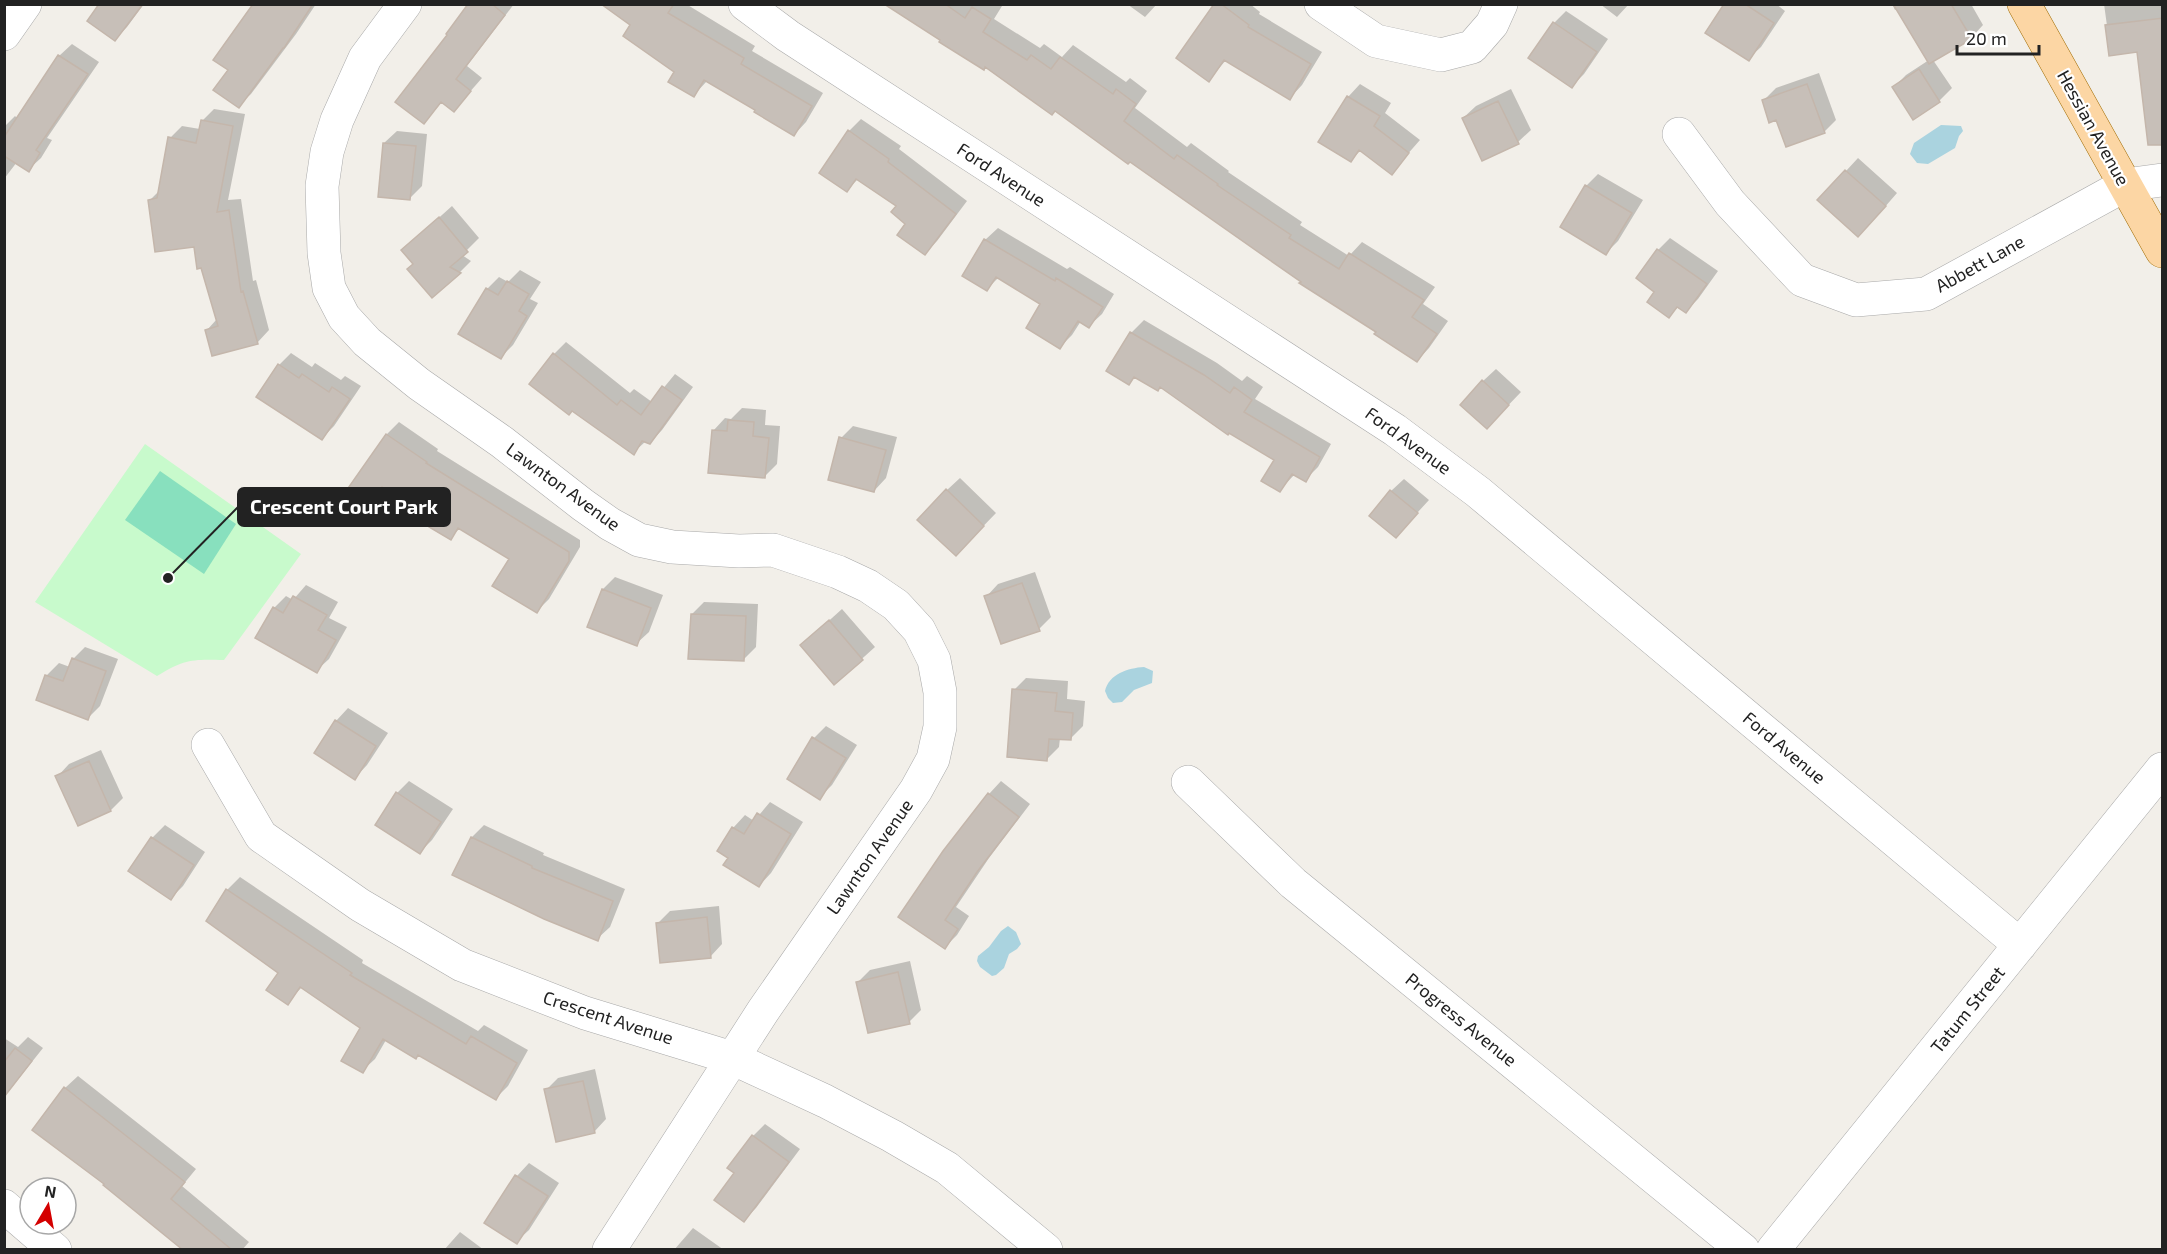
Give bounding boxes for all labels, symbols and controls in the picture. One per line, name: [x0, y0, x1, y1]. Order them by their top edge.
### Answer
scale bar: [1957, 18, 2040, 56]
text: 20 m: [1966, 27, 2007, 49]
street label: Hessian Avenue: [2053, 66, 2135, 189]
street label: Ford Avenue: [953, 137, 1050, 211]
street label: Abbett Lane: [1931, 230, 2028, 297]
street label: Ford Avenue: [1361, 402, 1456, 479]
street label: Lawnton Avenue: [502, 437, 625, 535]
callout: Crescent Court Park: [238, 488, 450, 526]
text: Crescent Court Park: [250, 494, 439, 518]
street label: Ford Avenue: [1739, 706, 1830, 788]
street label: Lawnton Avenue: [821, 794, 917, 918]
street label: Tatum Street: [1925, 961, 2009, 1057]
street label: Progress Avenue: [1402, 968, 1522, 1071]
street label: Crescent Avenue: [540, 986, 676, 1048]
north arrow: [18, 1176, 78, 1236]
text: N: [43, 1180, 58, 1201]

